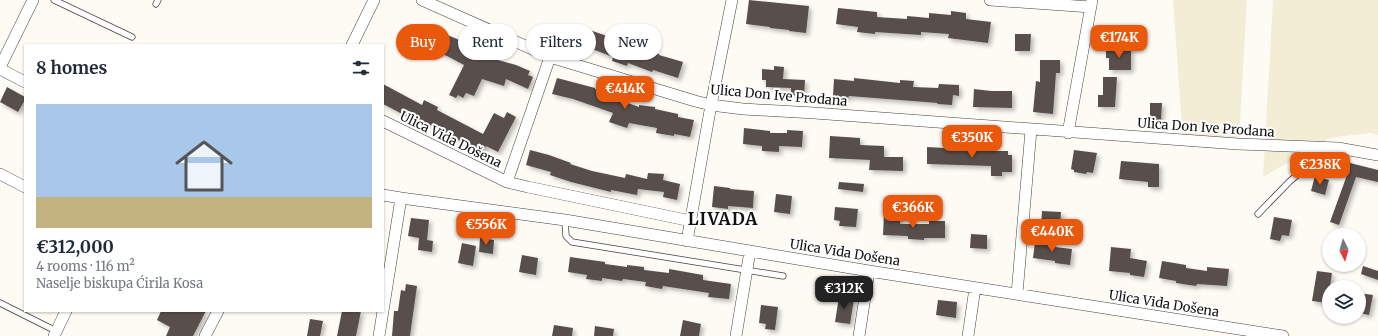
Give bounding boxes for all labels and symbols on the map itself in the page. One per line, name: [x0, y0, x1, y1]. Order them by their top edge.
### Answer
pin: €174K: [1091, 25, 1147, 59]
pin: €414K: [597, 76, 653, 110]
street label: Ulica Don Ive Prodana: [710, 81, 848, 110]
street label: Ulica Vida Došena: [397, 107, 505, 172]
street label: Ulica Don Ive Prodana: [1137, 114, 1275, 141]
pin: €350K: [944, 125, 1000, 159]
pin: €238K: [1292, 152, 1348, 186]
pin: €366K: [885, 195, 941, 229]
district label: LIVADA: [688, 208, 758, 230]
pin: €556K: [458, 212, 514, 246]
pin: €440K: [1024, 219, 1080, 253]
north arrow: [1322, 228, 1366, 272]
street label: Ulica Vida Došena: [789, 235, 901, 270]
pin: €312K: [816, 276, 872, 310]
street label: Ulica Vida Došena: [1108, 286, 1220, 321]

